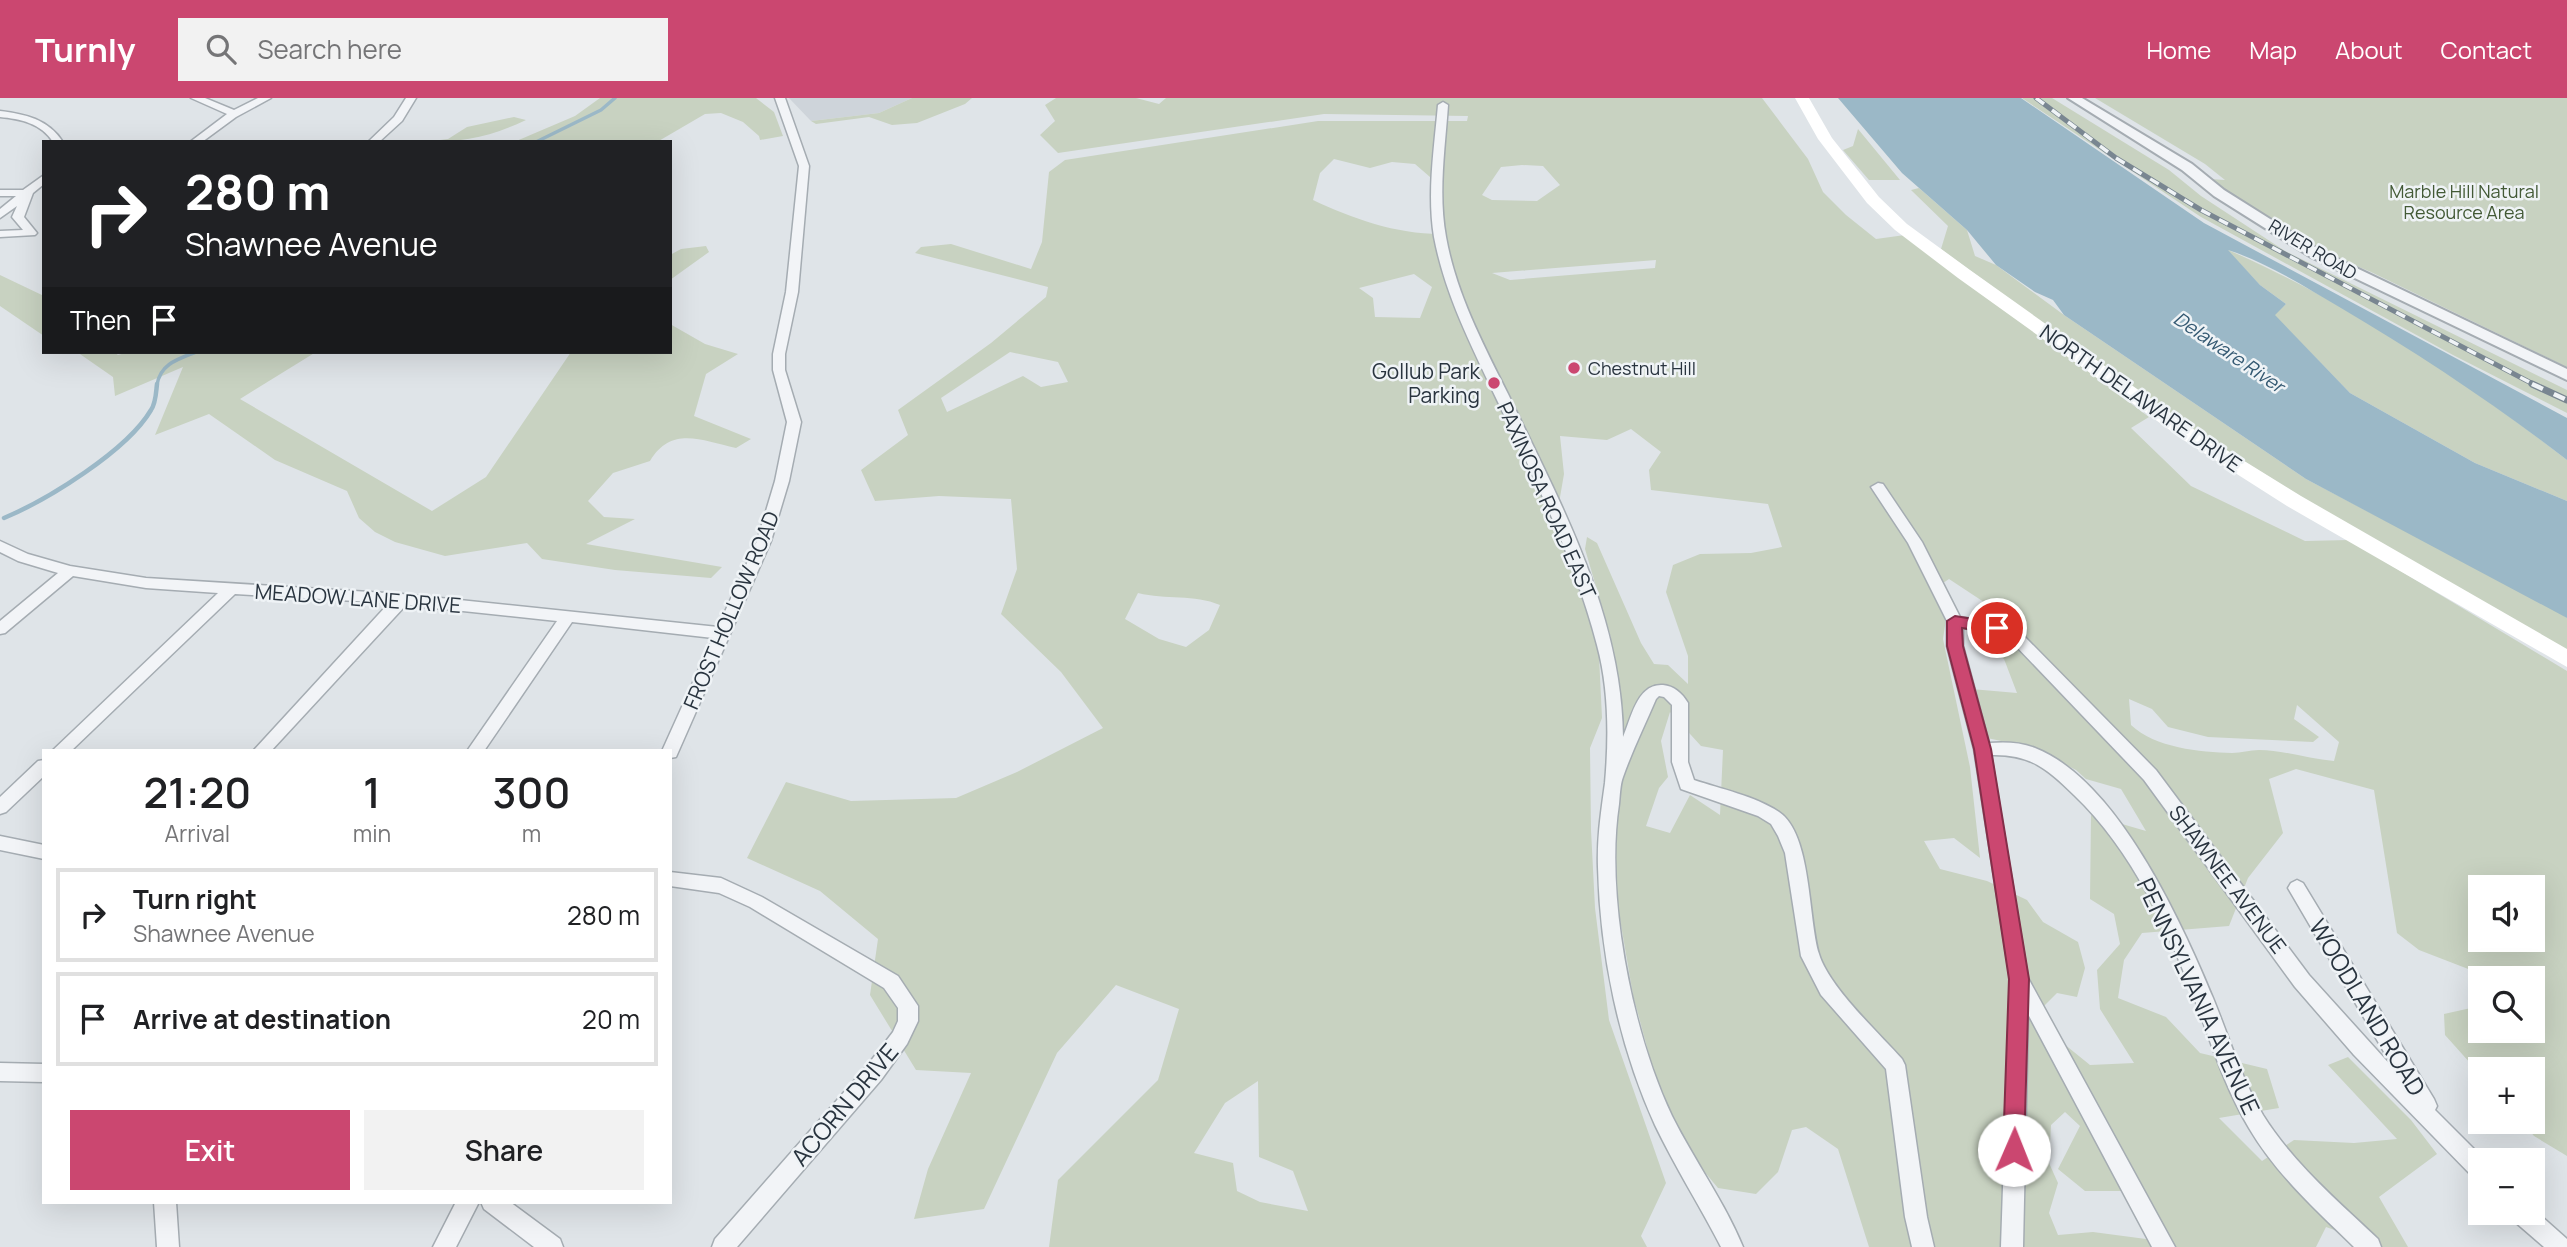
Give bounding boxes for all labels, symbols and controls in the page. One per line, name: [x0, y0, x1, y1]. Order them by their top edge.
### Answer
search box: [178, 18, 668, 81]
text: Turnly: [35, 27, 136, 72]
icon: search: [202, 30, 240, 68]
text: Search here: [258, 31, 402, 67]
text: Home: [2146, 33, 2211, 66]
text: Map: [2249, 33, 2297, 66]
text: About: [2335, 33, 2403, 66]
text: Contact: [2441, 33, 2532, 66]
text: 280 m: [185, 158, 330, 225]
icon: right: [70, 168, 161, 259]
park label: Marble Hill Natural Resource Area: [2389, 179, 2539, 224]
street label: RIVER ROAD: [2264, 213, 2362, 285]
text: Shawnee Avenue: [185, 222, 438, 266]
icon: arrive: [145, 301, 183, 339]
text: Then: [70, 302, 131, 338]
water label: Delaware River: [2169, 305, 2291, 400]
street label: NORTH DELAWARE DRIVE: [2035, 318, 2247, 478]
place label: Chestnut Hill: [1588, 356, 1696, 380]
place label: Gollub Park Parking: [1372, 357, 1481, 409]
marker: Chestnut Hill: [1566, 360, 1582, 376]
marker: Gollub Park Parking: [1486, 375, 1502, 391]
street label: PAXINOSA ROAD EAST: [1491, 397, 1603, 603]
street label: FROST HOLLOW ROAD: [677, 507, 785, 713]
street label: MEADOW LANE DRIVE: [254, 577, 462, 619]
pin: [1967, 598, 2027, 658]
icon: arrive: [1978, 609, 2016, 647]
text: 21:20: [143, 763, 251, 821]
text: 1: [363, 763, 381, 821]
text: 300: [493, 763, 571, 821]
street label: SHAWNEE AVENUE: [2163, 799, 2293, 959]
text: Arrival: [164, 817, 230, 849]
text: min: [353, 817, 391, 849]
text: m: [522, 817, 541, 849]
street label: PENNSYLVANIA AVENUE: [2130, 872, 2268, 1120]
map controls: [2468, 875, 2545, 1225]
button: sound: [2468, 875, 2545, 952]
text: Turn right: [133, 881, 257, 917]
icon: right: [74, 896, 112, 934]
text: 280 m: [567, 897, 640, 933]
street label: WOODLAND ROAD: [2302, 912, 2434, 1102]
text: Shawnee Avenue: [133, 917, 315, 949]
button: search: [2468, 966, 2545, 1043]
icon: arrive: [74, 1000, 112, 1038]
text: Arrive at destination: [133, 1001, 391, 1037]
text: 20 m: [582, 1001, 640, 1037]
street label: ACORN DRIVE: [783, 1036, 905, 1172]
button: +: [2468, 1057, 2545, 1134]
button: Exit: [70, 1110, 350, 1190]
button: Share: [364, 1110, 644, 1190]
position arrow: [1977, 1113, 2051, 1187]
button: −: [2468, 1148, 2545, 1225]

